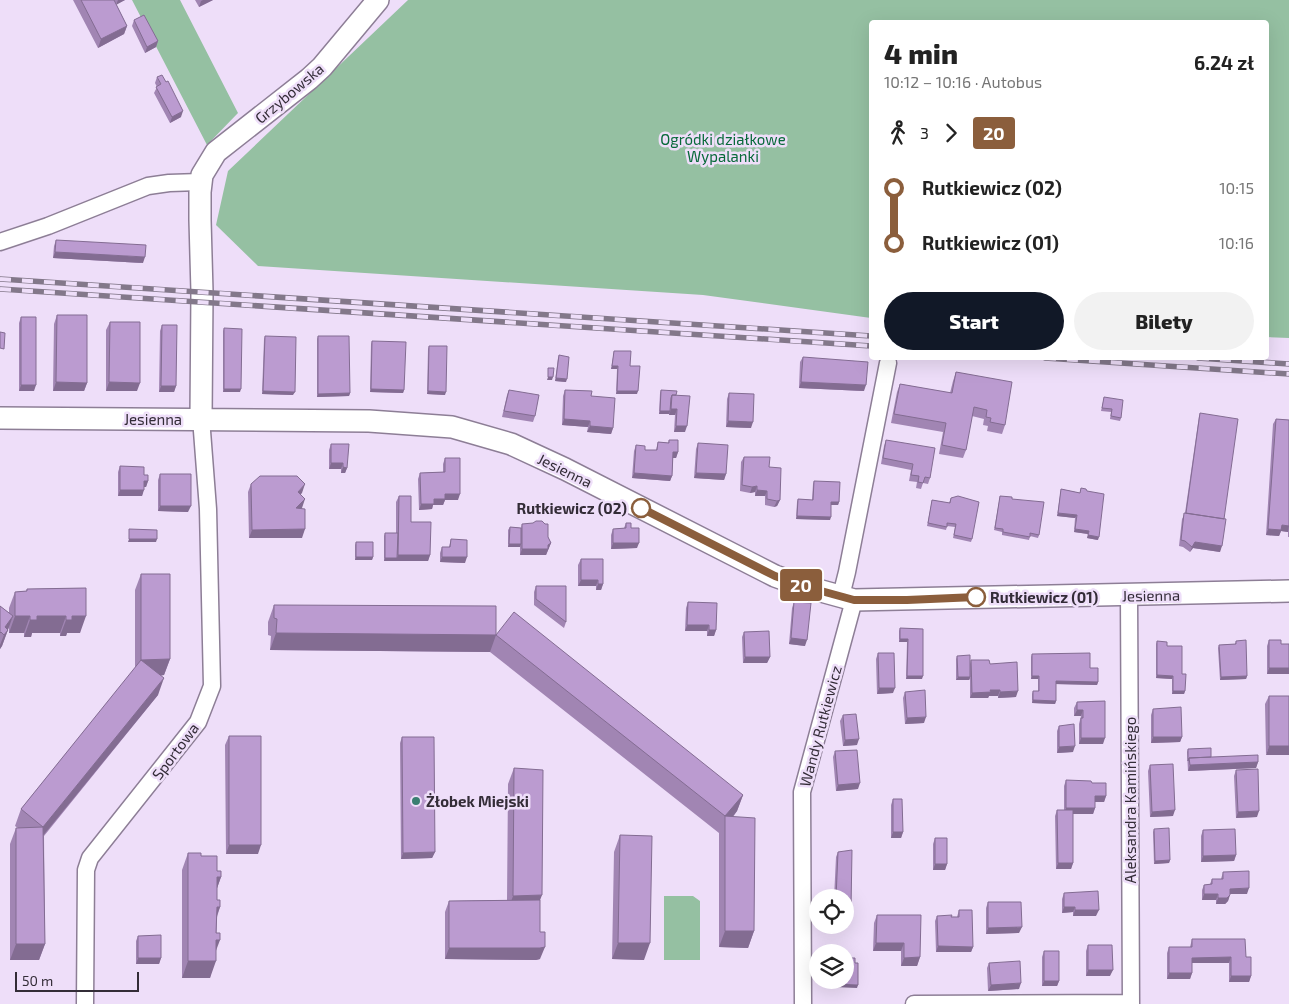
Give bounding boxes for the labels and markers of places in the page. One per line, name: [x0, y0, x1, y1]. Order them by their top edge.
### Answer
marker: Rutkiewicz (02): [631, 498, 651, 518]
place label: Rutkiewicz (02): [516, 499, 627, 517]
marker: Rutkiewicz (01): [966, 587, 986, 607]
place label: Rutkiewicz (01): [990, 588, 1098, 606]
place label: Żłobek Miejski: [426, 792, 529, 810]
marker: Żłobek Miejski: [410, 795, 422, 807]

